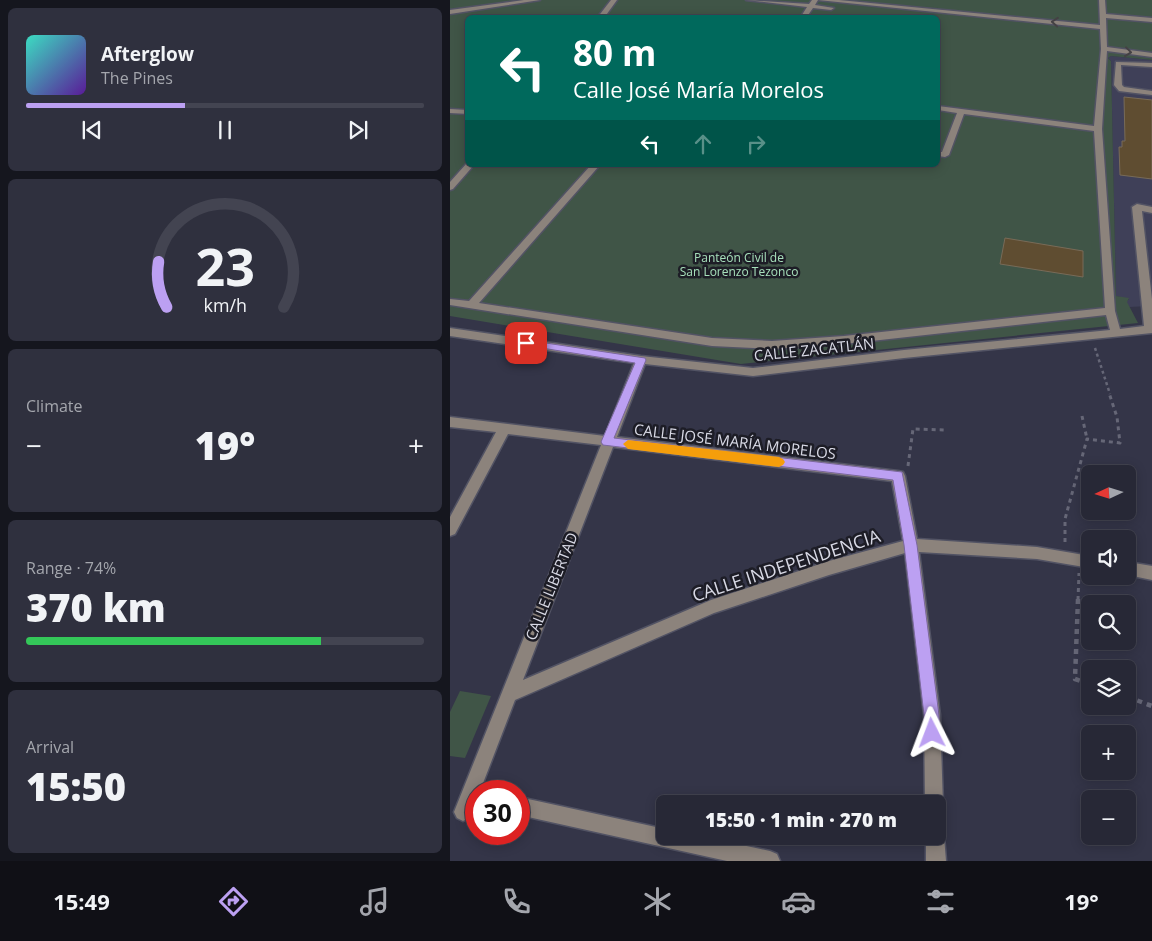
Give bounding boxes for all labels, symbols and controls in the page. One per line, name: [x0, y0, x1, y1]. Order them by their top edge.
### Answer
one-way arrow: [1050, 17, 1058, 28]
text: 80 m: [573, 29, 656, 76]
icon: left: [490, 35, 555, 100]
text: Afterglow: [101, 41, 194, 67]
one-way arrow: [1125, 46, 1133, 57]
text: The Pines: [101, 67, 173, 89]
text: Calle José María Morelos: [573, 74, 824, 104]
icon: previous: [78, 116, 106, 144]
icon: pause: [211, 116, 239, 144]
icon: next: [344, 116, 372, 144]
icon: left: [636, 130, 664, 158]
icon: ahead: [689, 130, 717, 158]
icon: right: [742, 130, 770, 158]
text: 23: [195, 230, 255, 301]
park label: Panteón Civil de San Lorenzo Tezonco: [680, 249, 798, 280]
text: km/h: [203, 293, 247, 317]
pin: [505, 322, 547, 364]
icon: arrive: [512, 329, 540, 357]
street label: CALLE ZACATLÁN: [753, 333, 875, 365]
text: Climate: [26, 395, 83, 417]
text: 19°: [195, 419, 255, 471]
street label: CALLE JOSÉ MARÍA MORELOS: [633, 419, 837, 463]
text: −: [26, 426, 42, 464]
text: +: [408, 426, 424, 464]
north arrow: [1081, 465, 1136, 520]
map controls: [1081, 465, 1136, 845]
street label: CALLE INDEPENDENCIA: [689, 523, 884, 607]
street label: CALLE LIBERTAD: [520, 529, 582, 643]
button: sound: [1081, 530, 1136, 585]
text: Range · 74%: [26, 557, 116, 579]
text: 370 km: [26, 581, 166, 633]
button: search: [1081, 595, 1136, 650]
button: layers: [1081, 660, 1136, 715]
position arrow: [905, 706, 957, 758]
button: +: [1081, 725, 1136, 780]
text: Arrival: [26, 736, 74, 758]
text: 15:50: [26, 760, 126, 812]
speed limit sign: 30: [465, 780, 530, 845]
button: −: [1081, 790, 1136, 845]
text: 15:50 · 1 min · 270 m: [705, 807, 897, 833]
icon: directions: [216, 884, 251, 919]
icon: music: [357, 884, 392, 919]
icon: phone: [499, 884, 534, 919]
icon: climate: [640, 884, 675, 919]
icon: car: [781, 884, 816, 919]
icon: filters: [923, 884, 958, 919]
text: 15:49: [53, 886, 110, 916]
text: 19°: [1064, 886, 1099, 916]

